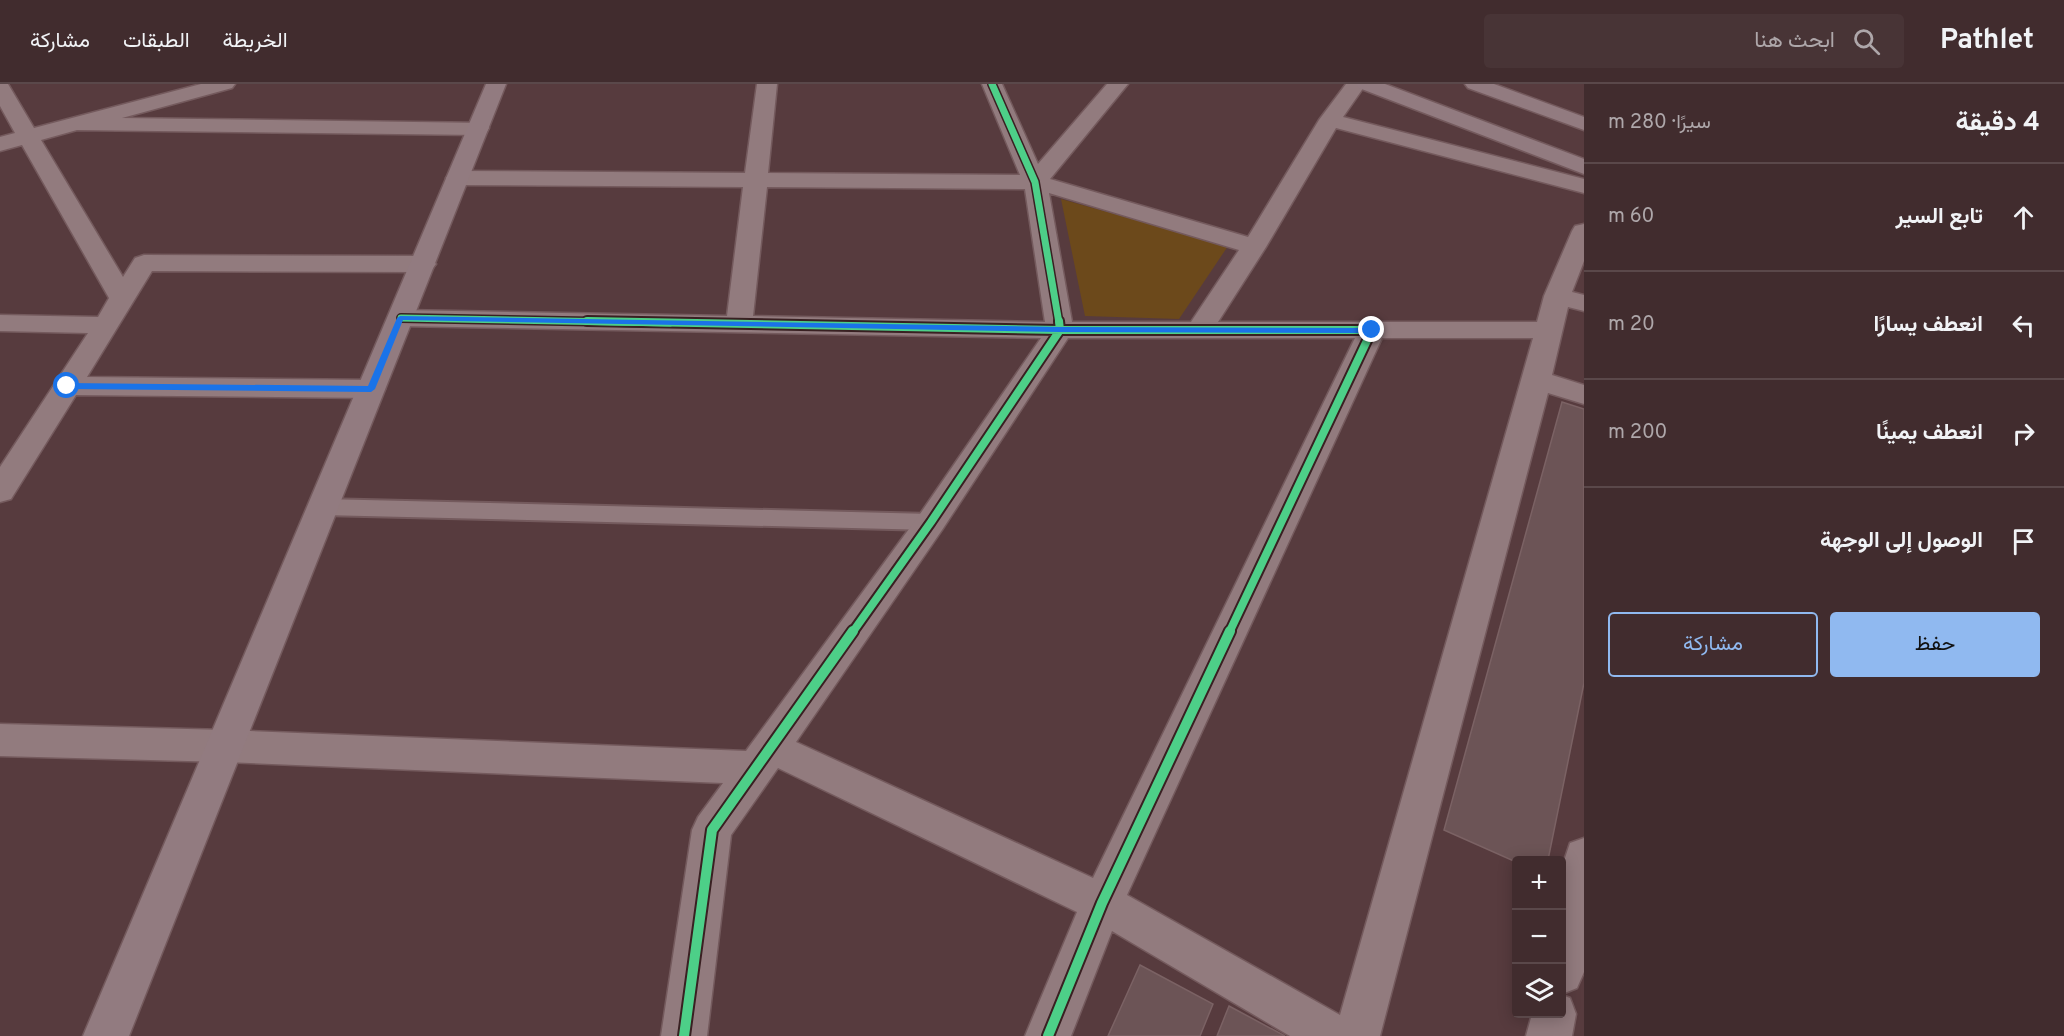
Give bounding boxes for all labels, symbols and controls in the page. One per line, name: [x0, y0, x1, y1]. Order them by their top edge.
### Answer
search box: [1484, 14, 1904, 68]
text: Pathlet: [1940, 23, 2034, 59]
icon: search: [1850, 25, 1883, 58]
text: مشاركة: [30, 28, 90, 55]
text: الطبقات: [123, 28, 190, 55]
text: الخريطة: [223, 28, 288, 55]
text: ابحث هنا: [1754, 28, 1835, 55]
text: 4 دقيقة: [1955, 107, 2040, 140]
text: سيرًا · 280 m: [1608, 110, 1711, 136]
icon: ahead: [2007, 201, 2040, 234]
text: 60 m: [1608, 204, 1654, 230]
text: تابع السير: [1895, 204, 1983, 231]
icon: left: [2007, 309, 2040, 342]
text: 20 m: [1608, 312, 1655, 338]
text: انعطف يسارًا: [1873, 312, 1983, 339]
route end: [1358, 316, 1384, 342]
route start: [53, 372, 79, 398]
icon: right: [2007, 417, 2040, 450]
text: 200 m: [1608, 420, 1667, 446]
text: انعطف يمينًا: [1876, 420, 1983, 447]
icon: arrive: [2007, 525, 2040, 558]
text: الوصول إلى الوجهة: [1820, 528, 1983, 555]
button: مشاركة: [1608, 612, 1818, 677]
button: حفظ: [1830, 612, 2040, 677]
map controls: [1512, 856, 1566, 1018]
button: +: [1512, 856, 1566, 910]
button: −: [1512, 910, 1566, 964]
button: layers: [1512, 964, 1566, 1018]

